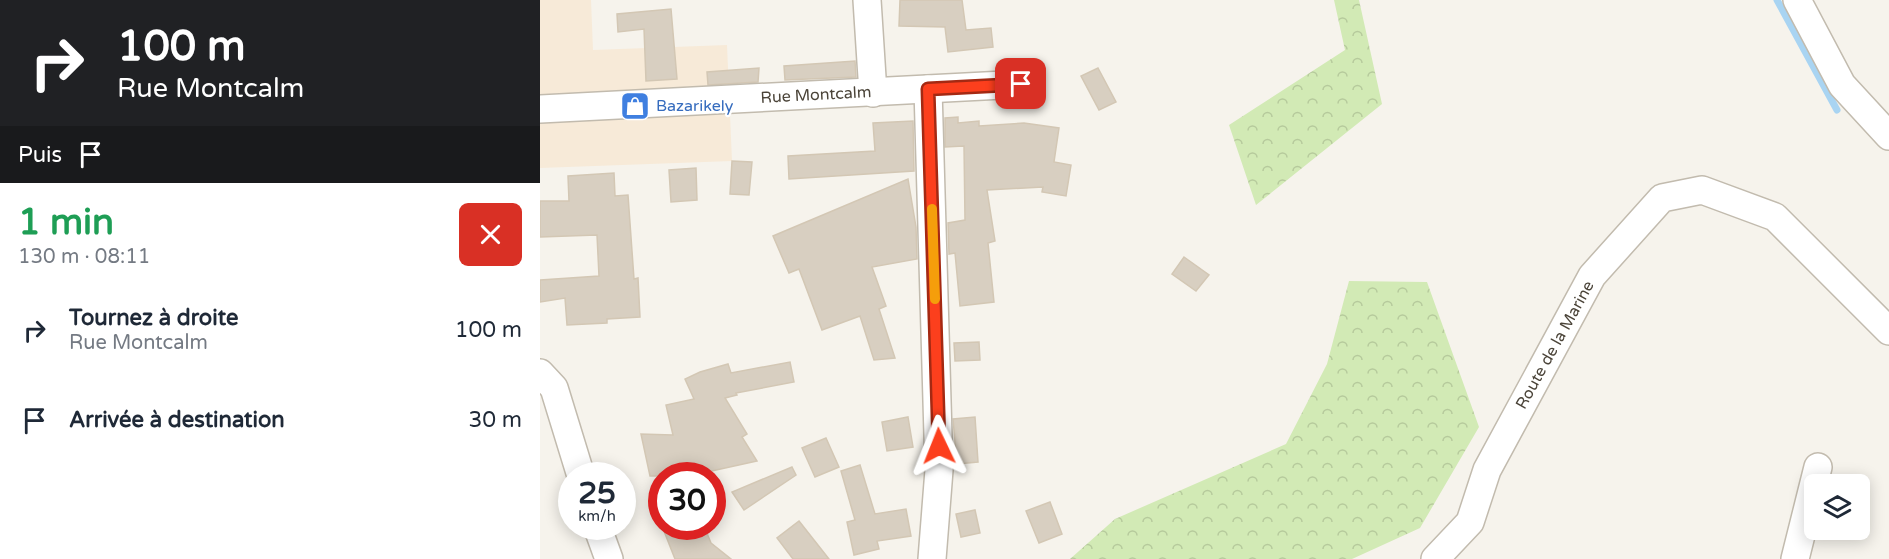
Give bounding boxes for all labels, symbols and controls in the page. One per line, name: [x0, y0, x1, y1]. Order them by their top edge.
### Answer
text: 100 m: [117, 21, 246, 72]
icon: right: [18, 24, 96, 102]
pin: [995, 58, 1046, 109]
icon: arrive: [1004, 67, 1037, 100]
text: Rue Montcalm: [117, 72, 304, 105]
street label: Rue Montcalm: [760, 82, 872, 108]
shop icon: Bazarikely: [619, 90, 651, 122]
place label: Bazarikely: [656, 96, 734, 116]
icon: arrive: [74, 138, 107, 171]
text: Puis: [18, 142, 62, 168]
text: 1 min: [18, 201, 114, 244]
button: close: [459, 203, 522, 266]
text: 130 m · 08:11: [18, 245, 150, 269]
street label: Route de la Marine: [1511, 277, 1599, 413]
text: Tournez à droite: [69, 305, 238, 331]
icon: right: [18, 314, 51, 347]
text: 100 m: [455, 317, 522, 343]
text: Rue Montcalm: [69, 331, 208, 355]
icon: arrive: [18, 404, 51, 437]
text: Arrivée à destination: [69, 407, 285, 433]
text: 30 m: [468, 407, 522, 433]
position arrow: [907, 414, 971, 478]
speed limit sign: 30: [648, 462, 726, 540]
map controls: [1804, 474, 1870, 540]
button: layers: [1804, 474, 1870, 540]
text: 25: [578, 475, 616, 512]
text: km/h: [578, 507, 616, 525]

